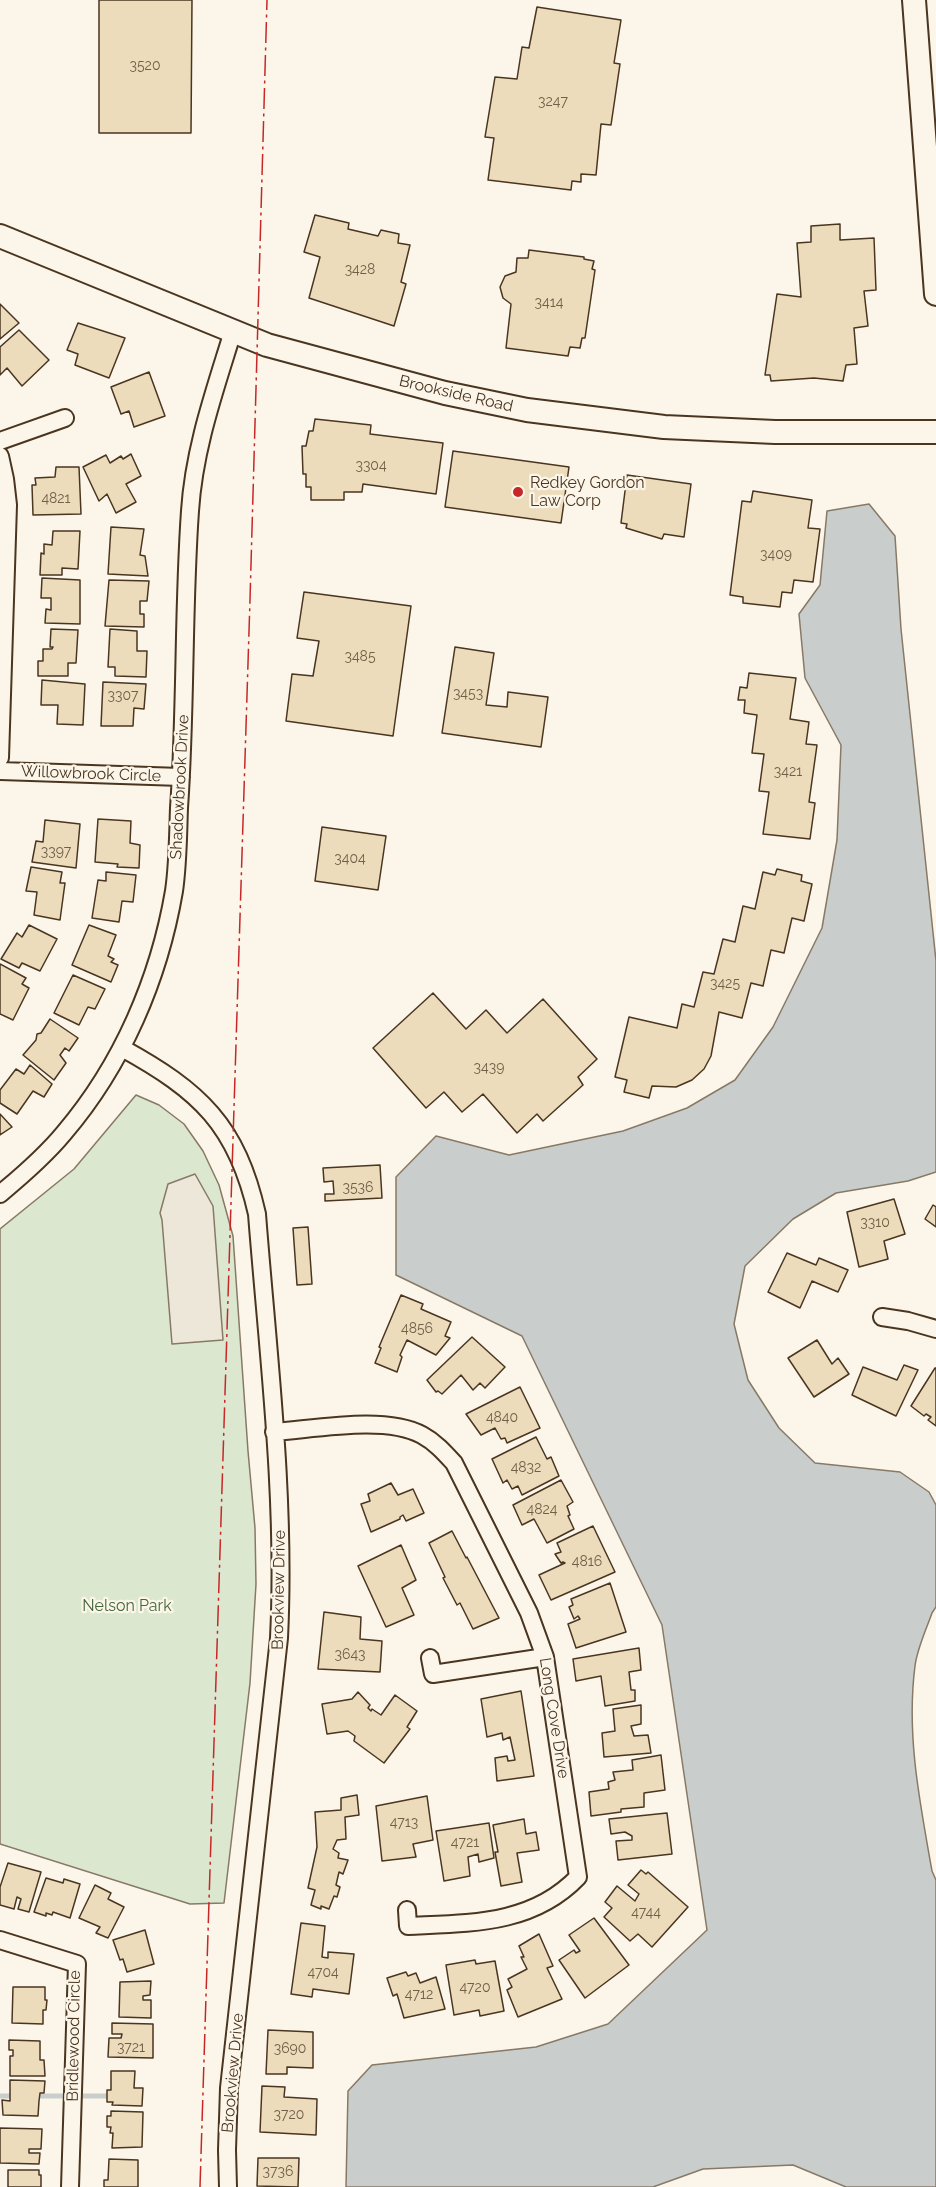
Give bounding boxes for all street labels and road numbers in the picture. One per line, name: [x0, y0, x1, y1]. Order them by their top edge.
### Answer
street label: Brookside Road: [397, 372, 515, 416]
street label: Shadowbrook Drive: [167, 714, 193, 860]
street label: Willowbrook Circle: [21, 762, 161, 786]
street label: Brookview Drive: [268, 1530, 290, 1650]
street label: Long Cove Drive: [535, 1656, 573, 1780]
street label: Bridlewood Circle: [63, 1970, 85, 2102]
street label: Brookview Drive: [218, 2012, 248, 2134]

